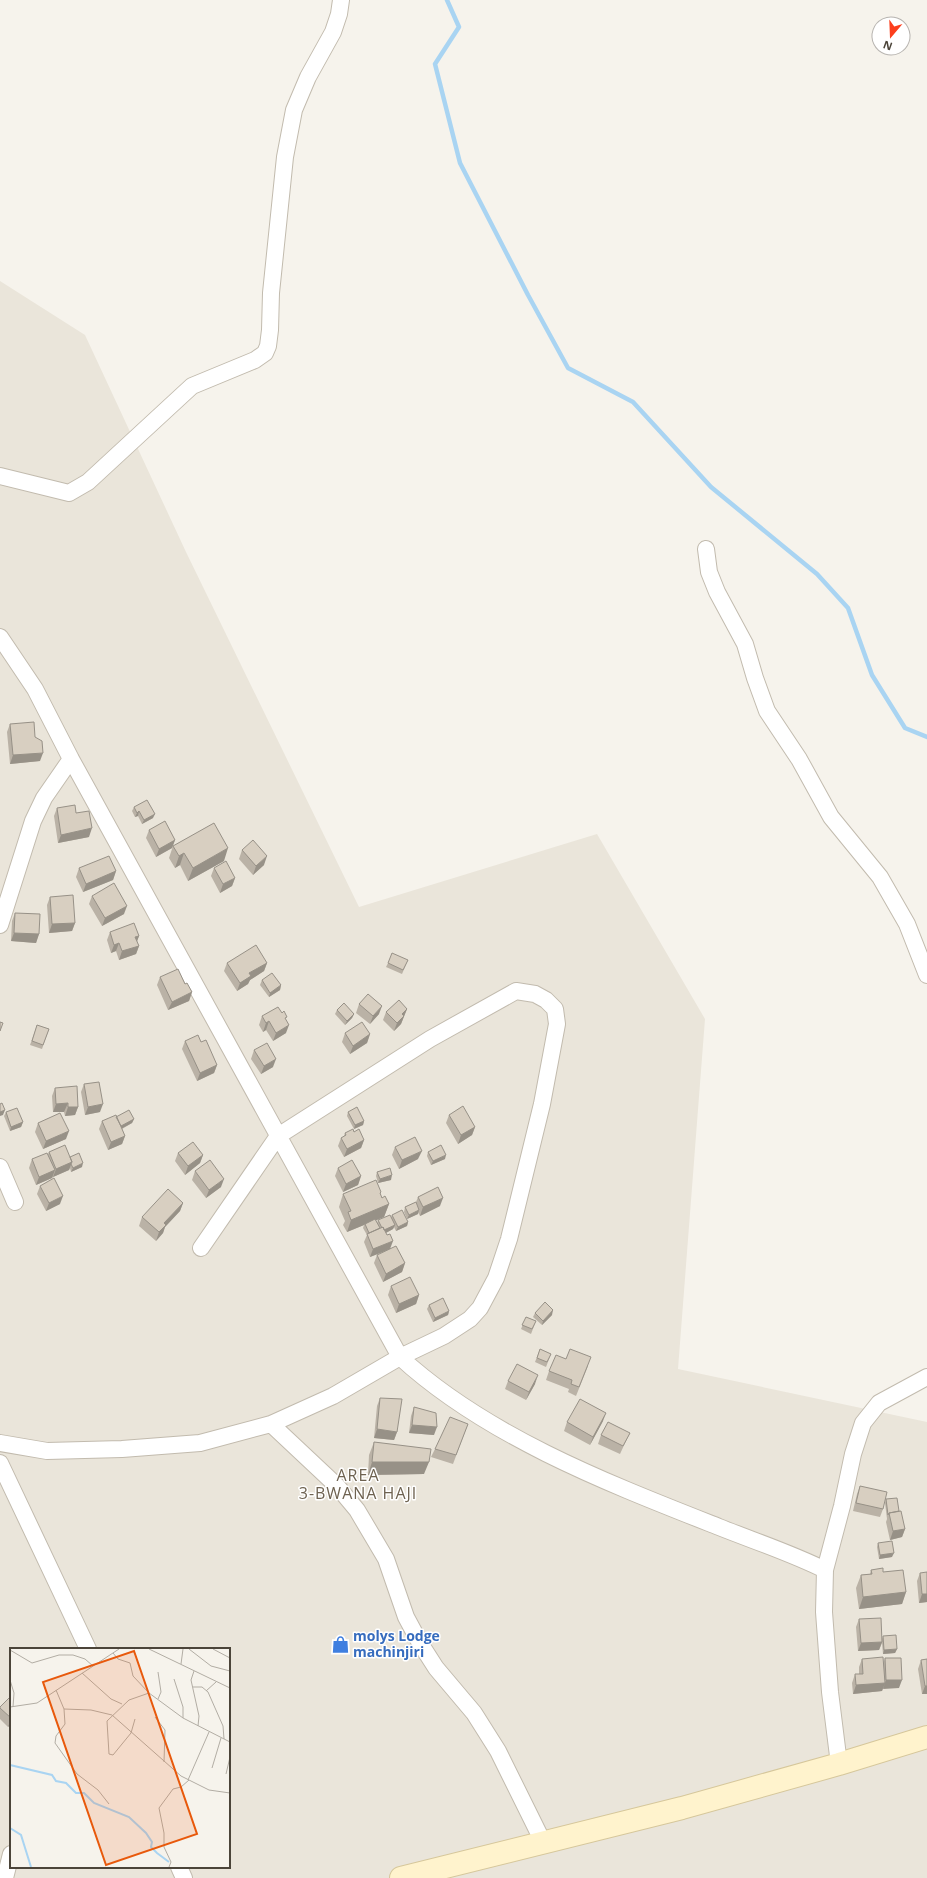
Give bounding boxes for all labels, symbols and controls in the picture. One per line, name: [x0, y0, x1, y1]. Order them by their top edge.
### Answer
north arrow: [871, 16, 911, 56]
text: N: [881, 37, 894, 54]
district label: AREA 3-BWANA HAJI: [299, 1464, 417, 1504]
place label: molys Lodge machinjiri: [353, 1626, 440, 1661]
shop icon: molys Lodge machinjiri: [330, 1634, 350, 1654]
inset map: [10, 1648, 230, 1868]

